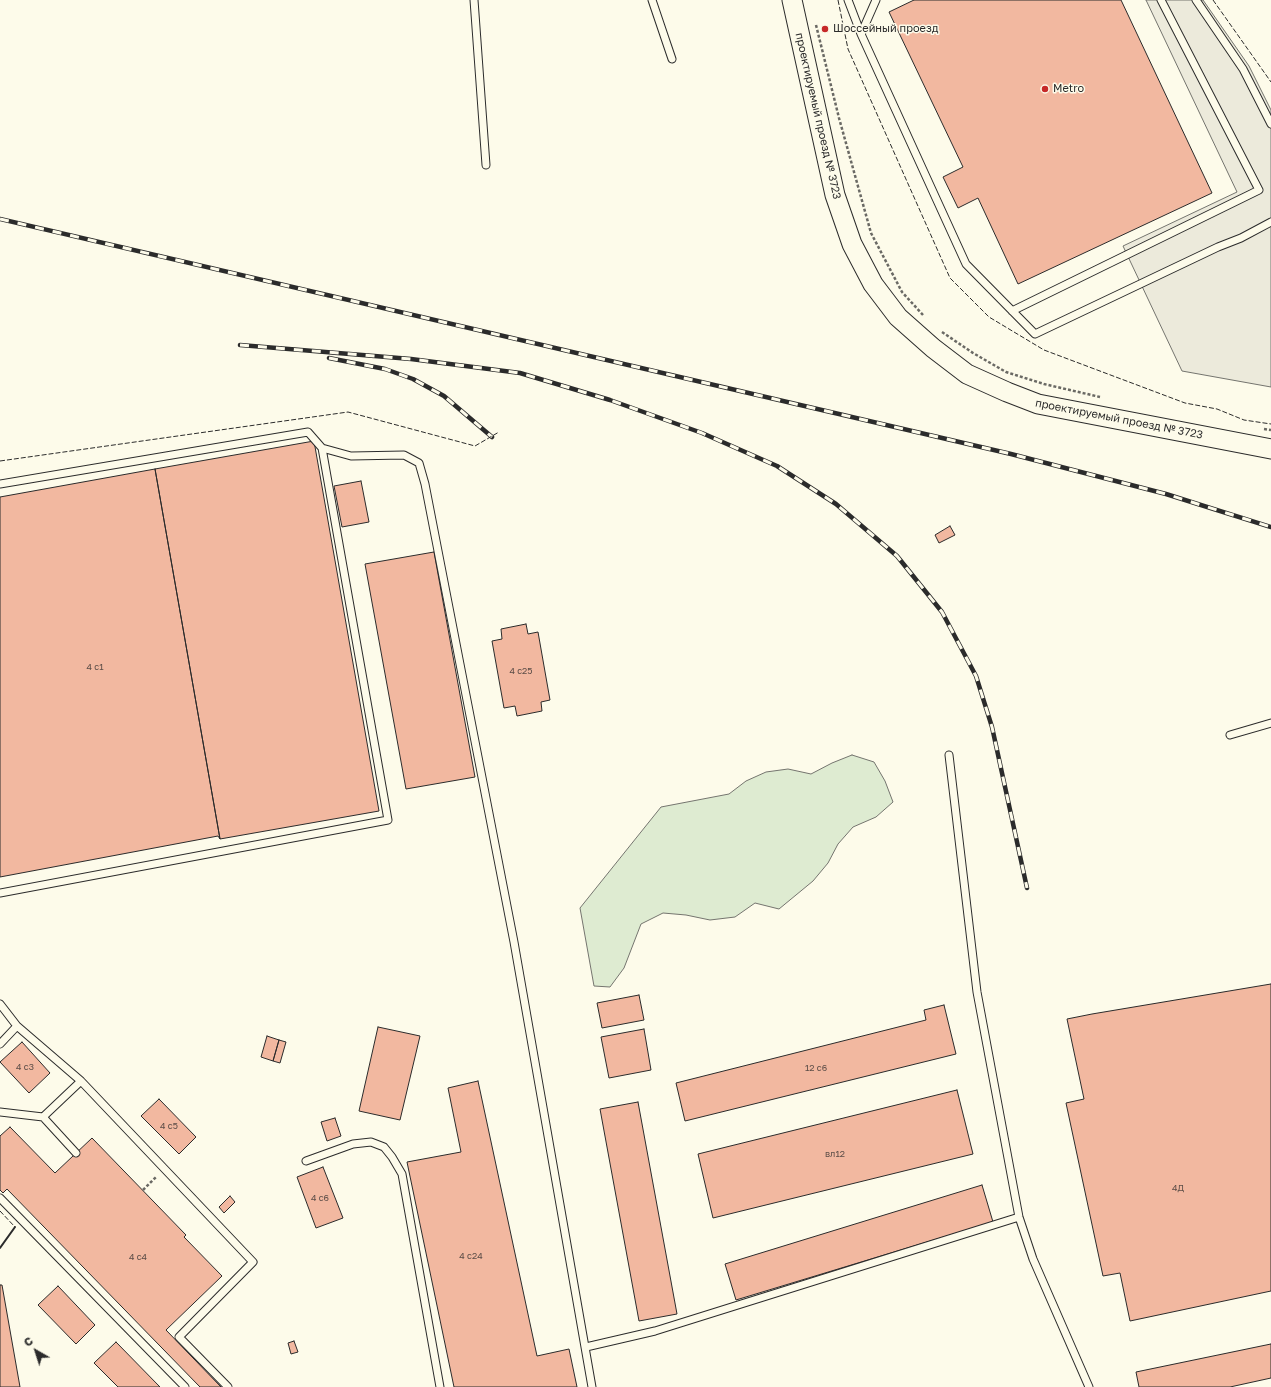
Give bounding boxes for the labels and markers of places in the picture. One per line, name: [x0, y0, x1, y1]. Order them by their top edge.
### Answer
place label: Шоссейный проезд: [833, 22, 938, 36]
marker: Шоссейный проезд: [820, 24, 830, 34]
place label: Metro: [1053, 82, 1084, 96]
marker: Metro: [1040, 84, 1050, 94]

